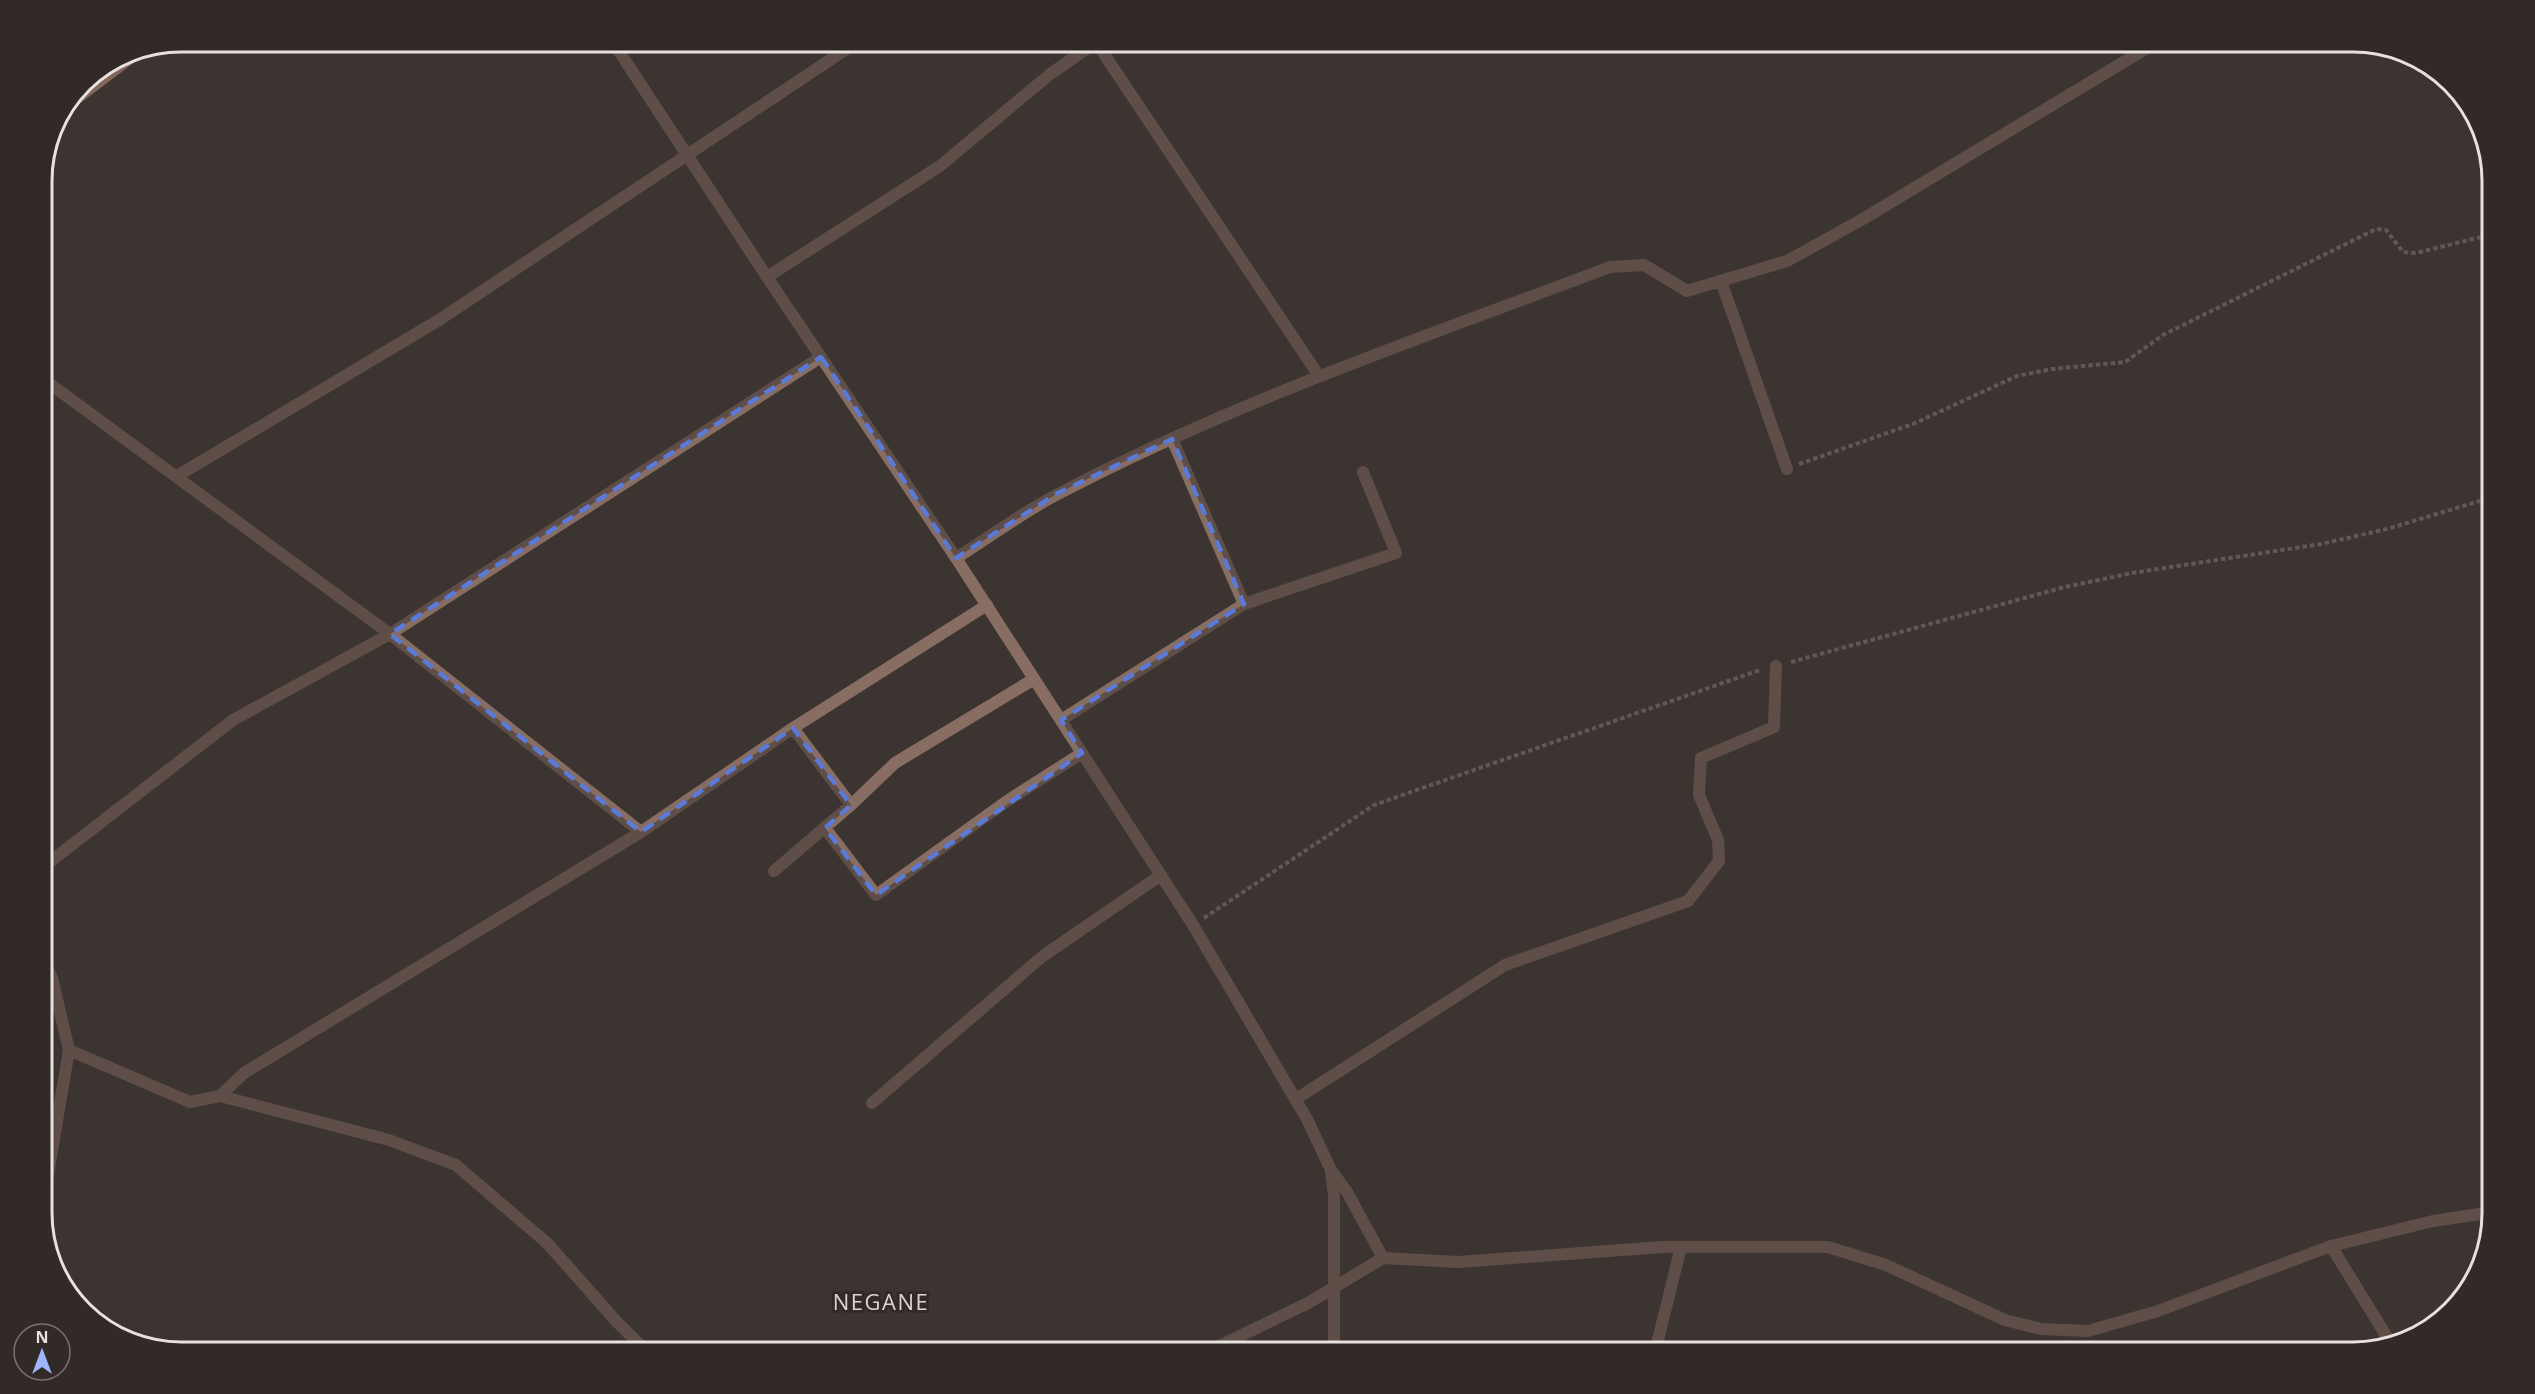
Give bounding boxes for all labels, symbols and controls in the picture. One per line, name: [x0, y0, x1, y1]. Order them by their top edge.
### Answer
district label: NEGANE: [833, 1286, 929, 1316]
north arrow: [12, 1322, 72, 1382]
text: N: [35, 1326, 49, 1348]

